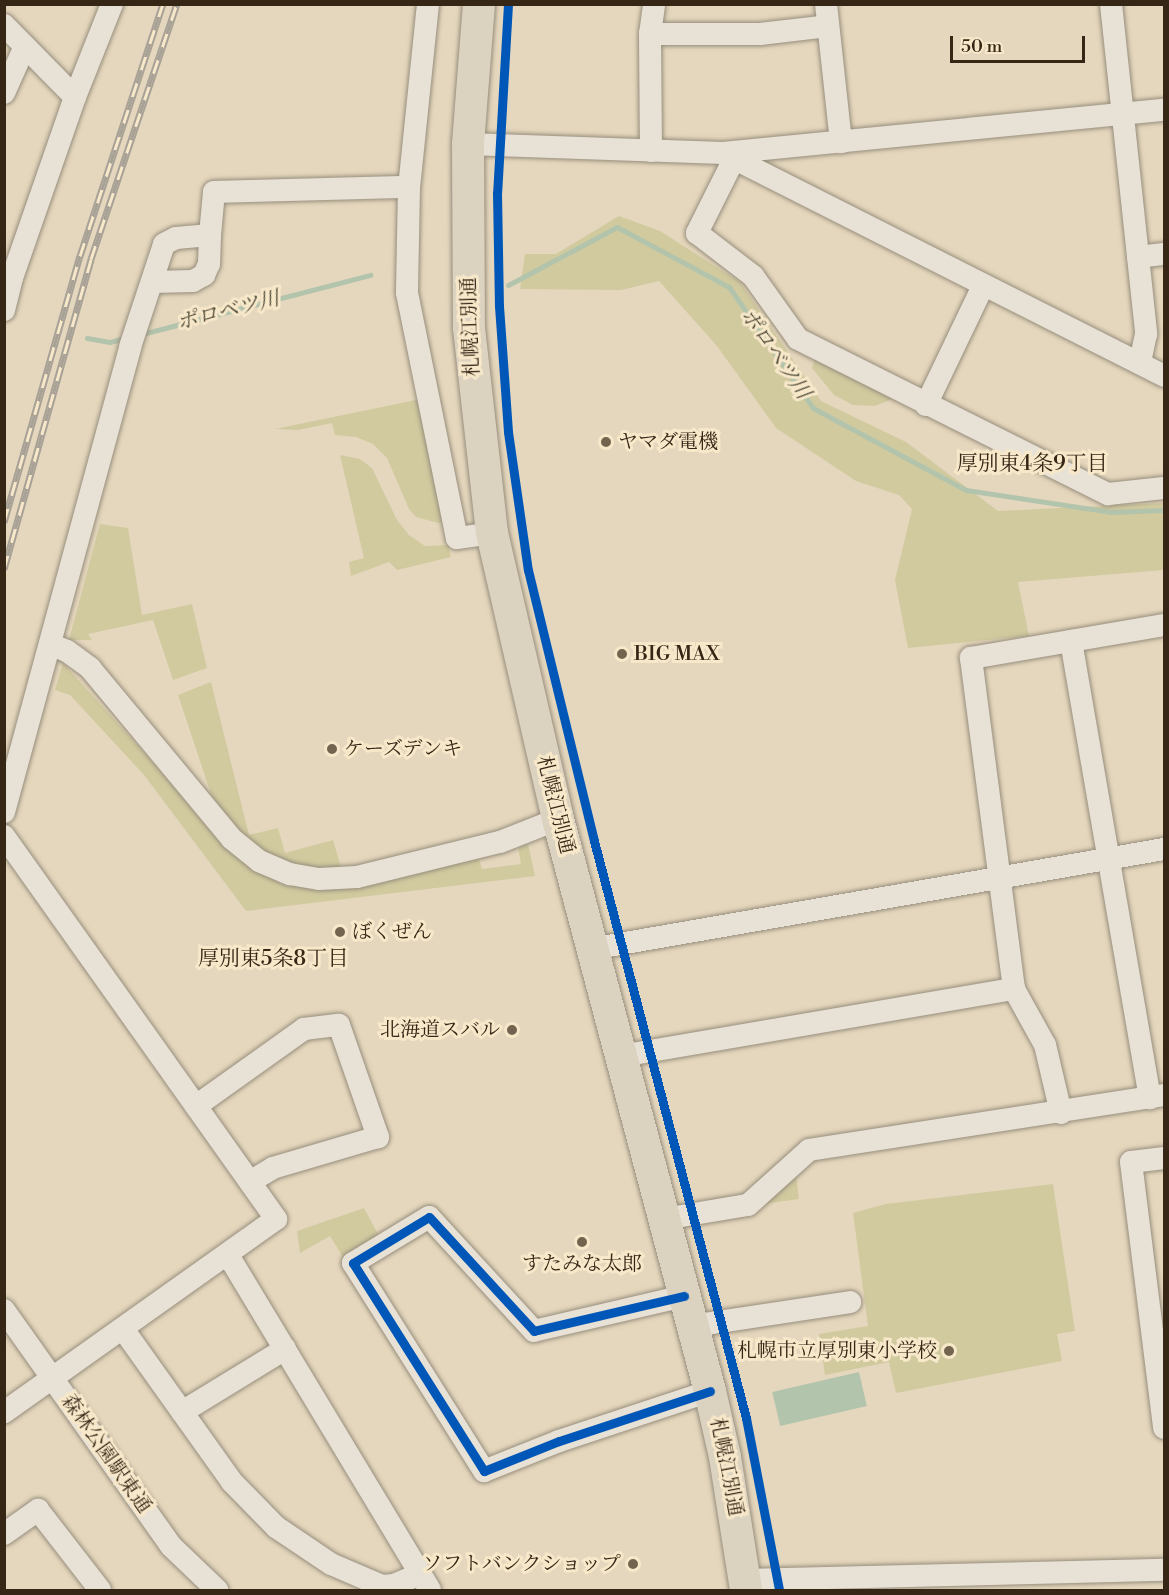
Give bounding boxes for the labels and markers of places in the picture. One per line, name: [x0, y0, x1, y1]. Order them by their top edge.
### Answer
place label: ヤマダ電機: [618, 430, 718, 454]
marker: ヤマダ電機: [599, 435, 613, 449]
place label: BIG MAX: [634, 642, 719, 666]
marker: BIG MAX: [615, 647, 629, 661]
place label: ケーズデンキ: [344, 737, 464, 761]
marker: ケーズデンキ: [325, 742, 339, 756]
place label: ぼくぜん: [352, 920, 432, 944]
marker: ぼくぜん: [333, 925, 347, 939]
place label: 北海道スバル: [380, 1018, 500, 1042]
marker: 北海道スバル: [505, 1023, 519, 1037]
marker: すたみな太郎: [575, 1235, 589, 1249]
place label: すたみな太郎: [522, 1252, 642, 1276]
place label: 札幌市立厚別東小学校: [737, 1339, 937, 1363]
marker: 札幌市立厚別東小学校: [942, 1344, 956, 1358]
place label: ソフトバンクショップ: [421, 1552, 621, 1576]
marker: ソフトバンクショップ: [626, 1557, 640, 1571]

